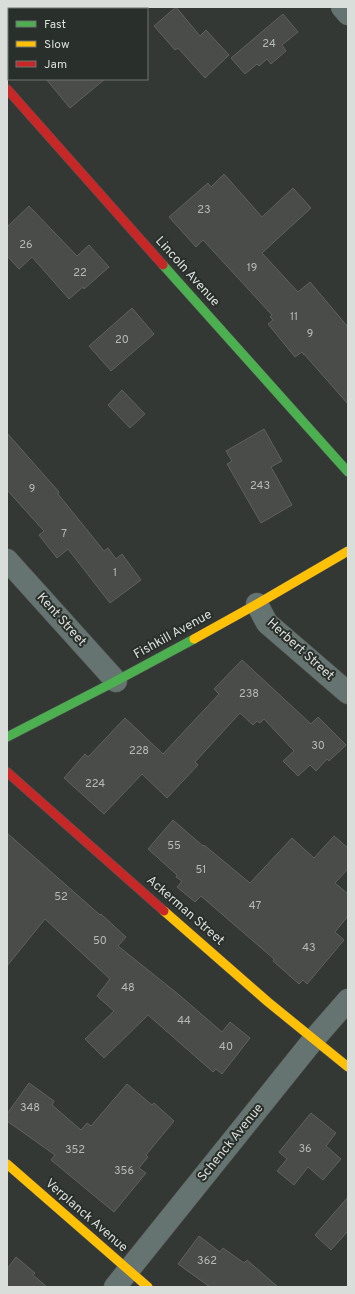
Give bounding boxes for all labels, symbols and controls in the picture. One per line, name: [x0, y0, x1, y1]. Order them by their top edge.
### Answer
legend: [8, 8, 148, 80]
text: Fast: [44, 17, 66, 33]
text: Slow: [44, 37, 70, 53]
house number: 24: [262, 37, 276, 51]
text: Jam: [44, 57, 67, 73]
house number: 23: [197, 203, 211, 217]
street label: Lincoln Avenue: [151, 234, 223, 310]
house number: 26: [19, 238, 33, 252]
house number: 19: [247, 261, 257, 275]
house number: 22: [73, 266, 87, 280]
house number: 11: [290, 310, 298, 324]
house number: 9: [307, 327, 313, 341]
house number: 20: [115, 333, 129, 347]
house number: 243: [250, 479, 270, 493]
house number: 9: [29, 482, 35, 496]
house number: 7: [61, 527, 67, 541]
house number: 1: [113, 566, 117, 580]
street label: Kent Street: [33, 590, 89, 650]
street label: Fishkill Avenue: [131, 607, 215, 663]
street label: Herbert Street: [263, 616, 337, 684]
house number: 238: [239, 687, 259, 701]
house number: 30: [311, 739, 325, 753]
house number: 228: [129, 744, 149, 758]
house number: 224: [85, 777, 105, 791]
house number: 55: [167, 839, 181, 853]
house number: 51: [196, 863, 206, 877]
street label: Ackerman Street: [143, 873, 227, 949]
house number: 52: [54, 890, 68, 904]
house number: 47: [249, 899, 261, 913]
house number: 50: [93, 934, 107, 948]
house number: 43: [302, 941, 316, 955]
house number: 48: [121, 981, 135, 995]
house number: 44: [177, 1014, 191, 1028]
house number: 40: [219, 1040, 233, 1054]
house number: 348: [20, 1101, 40, 1115]
street label: Schenck Avenue: [195, 1101, 267, 1185]
house number: 36: [298, 1142, 312, 1156]
house number: 352: [65, 1143, 85, 1157]
house number: 356: [114, 1164, 134, 1178]
street label: Verplanck Avenue: [41, 1176, 131, 1256]
house number: 362: [197, 1254, 217, 1268]

